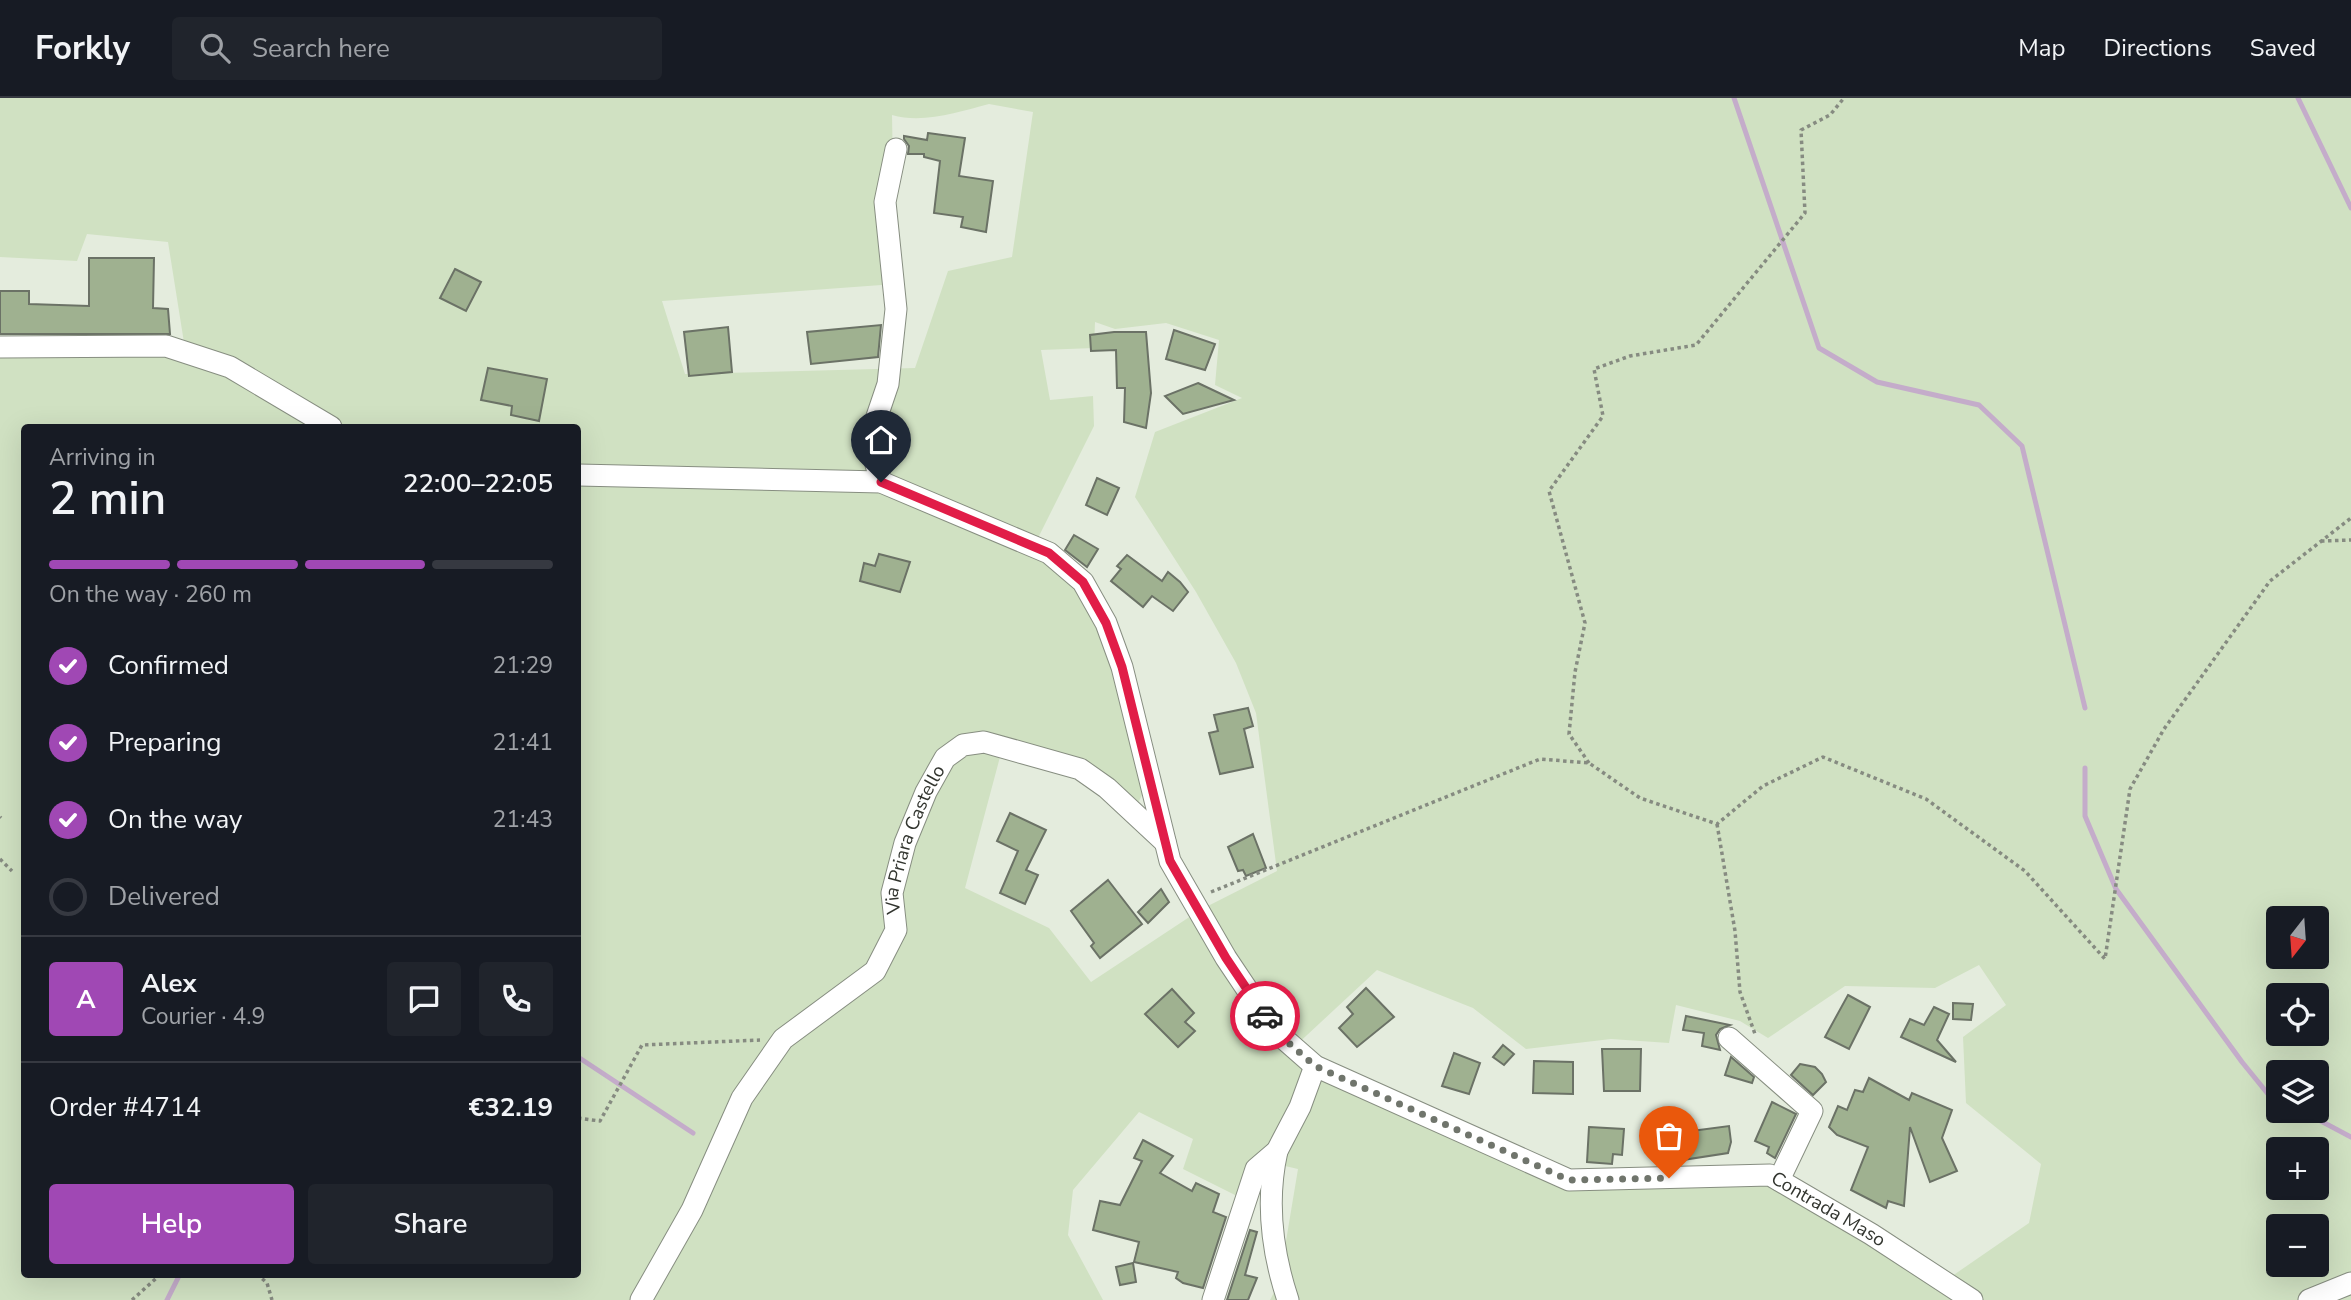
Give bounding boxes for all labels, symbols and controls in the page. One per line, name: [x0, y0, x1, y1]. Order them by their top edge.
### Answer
search box: [172, 17, 662, 80]
text: Forkly: [35, 26, 130, 71]
icon: search: [196, 29, 234, 67]
text: Search here: [252, 31, 390, 66]
text: Map: [2018, 32, 2065, 64]
text: Directions: [2103, 32, 2212, 64]
text: Saved: [2250, 32, 2316, 64]
pin: [851, 410, 911, 482]
icon: home: [862, 421, 900, 459]
text: Arriving in: [49, 442, 156, 473]
text: 22:00–22:05: [403, 466, 553, 501]
text: 2 min: [49, 467, 166, 530]
text: On the way · 260 m: [49, 579, 252, 610]
icon: check: [49, 647, 87, 685]
text: Confirmed: [108, 648, 229, 683]
text: 21:29: [493, 650, 553, 681]
icon: check: [49, 724, 87, 762]
text: Preparing: [108, 725, 221, 760]
text: 21:41: [493, 727, 553, 758]
street label: Via Priara Castello: [878, 760, 952, 917]
icon: check: [49, 801, 87, 839]
text: On the way: [108, 802, 242, 837]
text: 21:43: [493, 804, 553, 835]
text: Delivered: [108, 879, 220, 914]
north arrow: [2266, 906, 2329, 970]
map controls: [2266, 906, 2329, 1277]
button: chat: [387, 962, 461, 1036]
button: phone: [479, 962, 553, 1036]
text: Alex: [141, 966, 197, 1001]
courier: [1230, 981, 1300, 1051]
text: A: [76, 982, 96, 1017]
button: locate: [2266, 983, 2329, 1046]
icon: car: [1246, 997, 1284, 1035]
text: Courier · 4.9: [141, 1001, 265, 1032]
button: layers: [2266, 1060, 2329, 1123]
text: Order #4714: [49, 1090, 201, 1125]
text: €32.19: [469, 1090, 553, 1125]
pin: [1639, 1106, 1699, 1178]
icon: bag: [1650, 1117, 1688, 1155]
button: +: [2266, 1137, 2329, 1200]
street label: Contrada Maso: [1766, 1165, 1891, 1253]
button: Help: [49, 1184, 294, 1264]
button: Share: [308, 1184, 553, 1264]
button: −: [2266, 1214, 2329, 1277]

